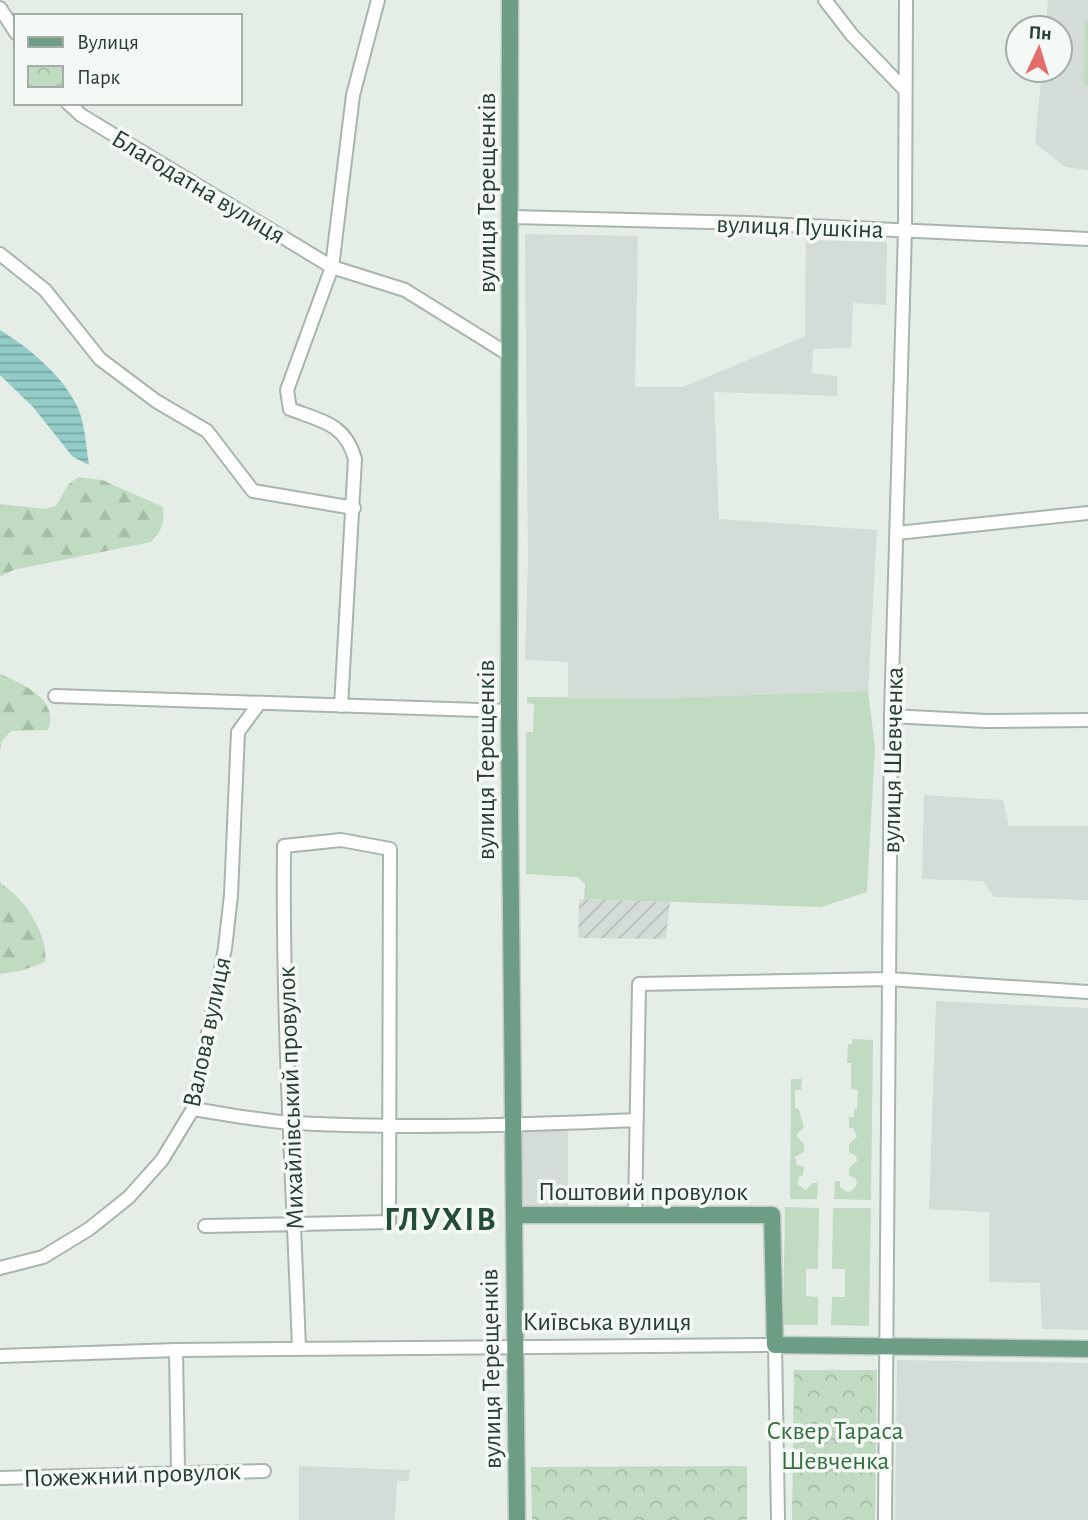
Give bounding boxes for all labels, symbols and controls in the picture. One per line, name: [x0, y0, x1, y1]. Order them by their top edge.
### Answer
legend: [14, 14, 242, 105]
north arrow: [1004, 14, 1074, 84]
text: Пн: [1028, 23, 1052, 44]
text: Вулиця: [77, 32, 139, 53]
text: Парк: [77, 67, 121, 88]
street label: вулиця Терещенків: [474, 93, 500, 293]
street label: Благодатна вулиця: [107, 125, 290, 249]
street label: вулиця Пушкіна: [716, 211, 884, 243]
street label: вулиця Терещенків: [473, 660, 499, 860]
street label: вулиця Шевченка: [878, 666, 908, 854]
street label: Валова вулиця: [178, 955, 236, 1110]
street label: Михайлівський провулок: [273, 966, 309, 1230]
street label: Поштовий провулок: [538, 1179, 748, 1205]
district label: ГЛУХІВ: [384, 1204, 498, 1237]
street label: вулиця Терещенків: [476, 1268, 506, 1469]
street label: Київська вулиця: [522, 1309, 692, 1335]
park label: Сквер Тараса Шевченка: [766, 1418, 904, 1474]
street label: Пожежний провулок: [23, 1458, 241, 1492]

